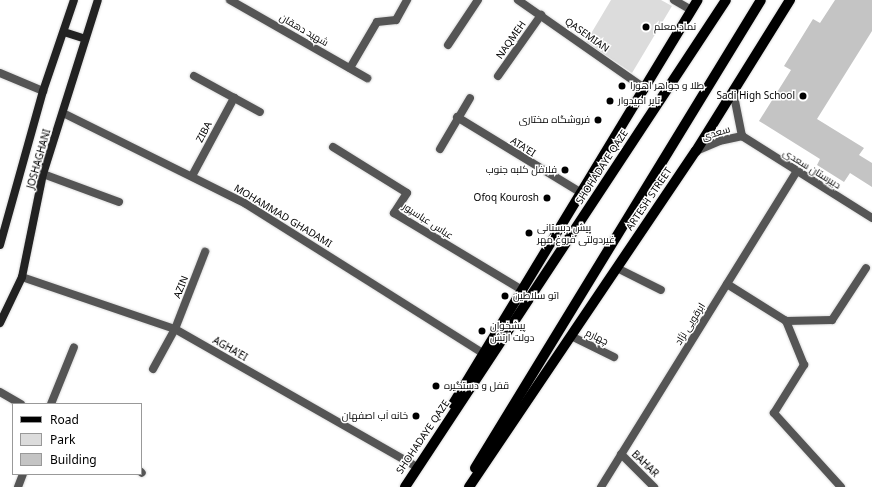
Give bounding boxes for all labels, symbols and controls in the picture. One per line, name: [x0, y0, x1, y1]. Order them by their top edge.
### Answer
street label: شهید دهقان: [277, 11, 331, 49]
street label: QASEMIAN: [562, 15, 612, 55]
street label: NAQMEH: [494, 19, 528, 61]
place label: نماد معلم: [654, 21, 696, 33]
marker: نماد معلم: [641, 22, 651, 32]
place label: طلا و جواهر اهورا: [630, 80, 704, 92]
marker: طلا و جواهر اهورا: [617, 81, 627, 91]
place label: Sadi High School: [717, 90, 795, 102]
marker: Sadi High School: [798, 91, 808, 101]
place label: تایر امیدوار: [618, 95, 660, 107]
marker: تایر امیدوار: [605, 96, 615, 106]
place label: فروشگاه مختاری: [519, 114, 590, 126]
marker: فروشگاه مختاری: [593, 115, 603, 125]
street label: ZIBA: [194, 119, 214, 145]
street label: سعدی: [700, 123, 732, 143]
street label: SHOHADAYE QAZE: [573, 127, 631, 207]
street label: JOSHAGHANI: [25, 128, 53, 190]
street label: ATA'EI: [508, 135, 538, 159]
street label: دبیرستان سعدی: [781, 146, 843, 192]
place label: فلافل کلبه جنوب: [486, 164, 557, 176]
marker: فلافل کلبه جنوب: [560, 165, 570, 175]
street label: ARTESH STREET: [624, 165, 674, 233]
street label: MOHAMMAD GHADAMI: [232, 182, 334, 250]
place label: Ofoq Kourosh: [474, 192, 539, 204]
marker: Ofoq Kourosh: [542, 193, 552, 203]
street label: عباس عباسپور: [400, 200, 456, 242]
place label: پیش دبستانی غیردولتی فروغ مهر: [537, 221, 615, 244]
marker: پیش دبستانی غیردولتی فروغ مهر: [524, 228, 534, 238]
street label: AZIN: [171, 274, 191, 300]
place label: اتو سلاطین: [513, 290, 559, 302]
marker: اتو سلاطین: [500, 291, 510, 301]
street label: ابرقویی نژاد: [672, 301, 708, 347]
place label: پیشخوان دولت ارتش: [490, 319, 534, 342]
marker: پیشخوان دولت ارتش: [477, 326, 487, 336]
street label: چهارم: [584, 326, 610, 348]
street label: AGHA'EI: [211, 334, 249, 364]
place label: قفل و دستگیره: [444, 380, 509, 392]
marker: قفل و دستگیره: [431, 381, 441, 391]
street label: SHOHADAYE QAZE: [394, 398, 452, 476]
legend: [12, 403, 142, 475]
place label: خانه آب اصفهان: [342, 410, 408, 422]
text: Road: [50, 411, 79, 428]
marker: خانه آب اصفهان: [411, 411, 421, 421]
text: Park: [50, 431, 75, 448]
street label: BAHAR: [629, 448, 661, 480]
text: Building: [50, 451, 97, 468]

